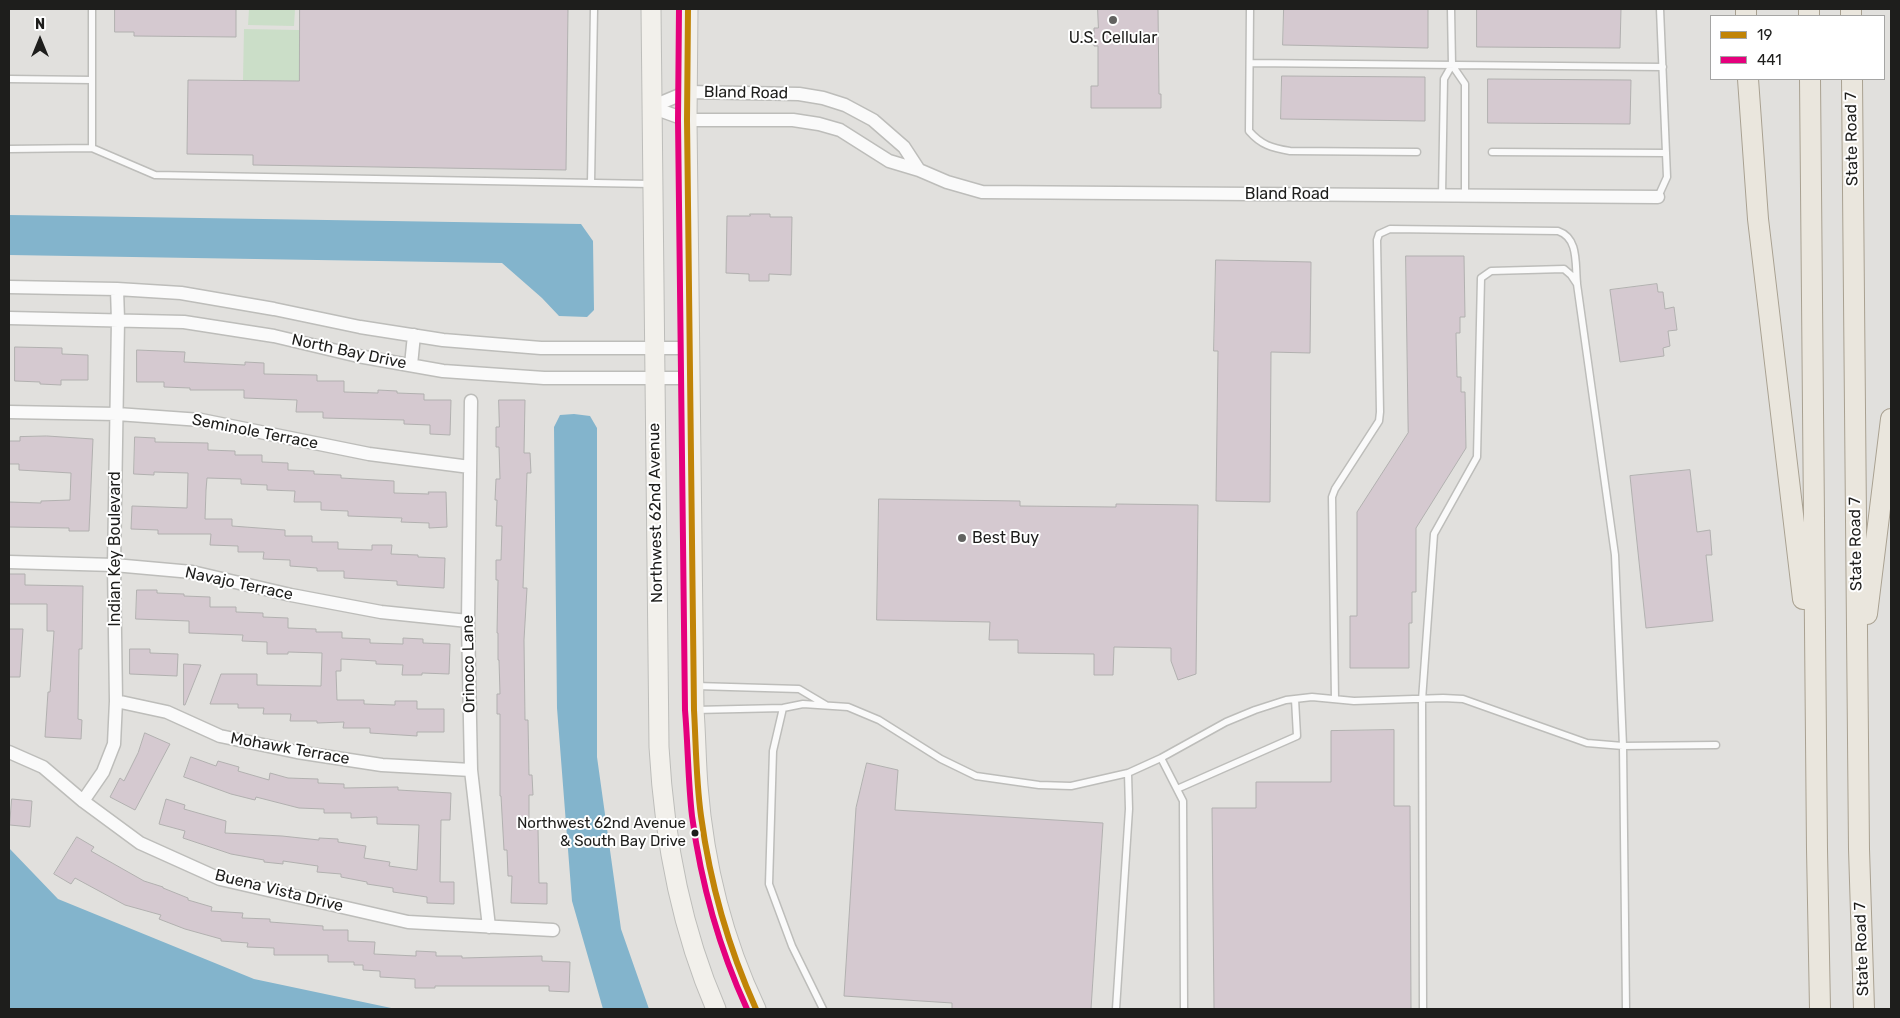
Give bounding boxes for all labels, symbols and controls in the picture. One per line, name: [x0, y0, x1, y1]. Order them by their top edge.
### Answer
marker: U.S. Cellular: [1107, 14, 1119, 26]
north arrow: [15, 15, 65, 65]
legend: [1710, 15, 1885, 80]
text: N: [35, 16, 45, 33]
text: 19: [1757, 26, 1772, 44]
place label: U.S. Cellular: [1069, 28, 1157, 48]
text: 441: [1757, 51, 1782, 69]
street label: Bland Road: [704, 83, 788, 103]
street label: State Road 7: [1842, 92, 1862, 186]
street label: Bland Road: [1245, 184, 1329, 204]
street label: North Bay Drive: [290, 330, 408, 374]
street label: Seminole Terrace: [190, 410, 320, 454]
street label: Northwest 62nd Avenue: [645, 423, 667, 603]
street label: Indian Key Boulevard: [105, 471, 125, 627]
street label: State Road 7: [1846, 497, 1866, 591]
place label: Best Buy: [972, 528, 1039, 548]
marker: Best Buy: [956, 532, 968, 544]
street label: Navajo Terrace: [183, 563, 295, 605]
street label: Orinoco Lane: [459, 615, 479, 713]
street label: Mohawk Terrace: [229, 729, 351, 769]
place label: Northwest 62nd Avenue & South Bay Drive: [517, 815, 686, 850]
marker: Northwest 62nd Avenue & South Bay Drive: [690, 828, 700, 838]
street label: Buena Vista Drive: [213, 866, 345, 916]
street label: State Road 7: [1851, 902, 1873, 996]

